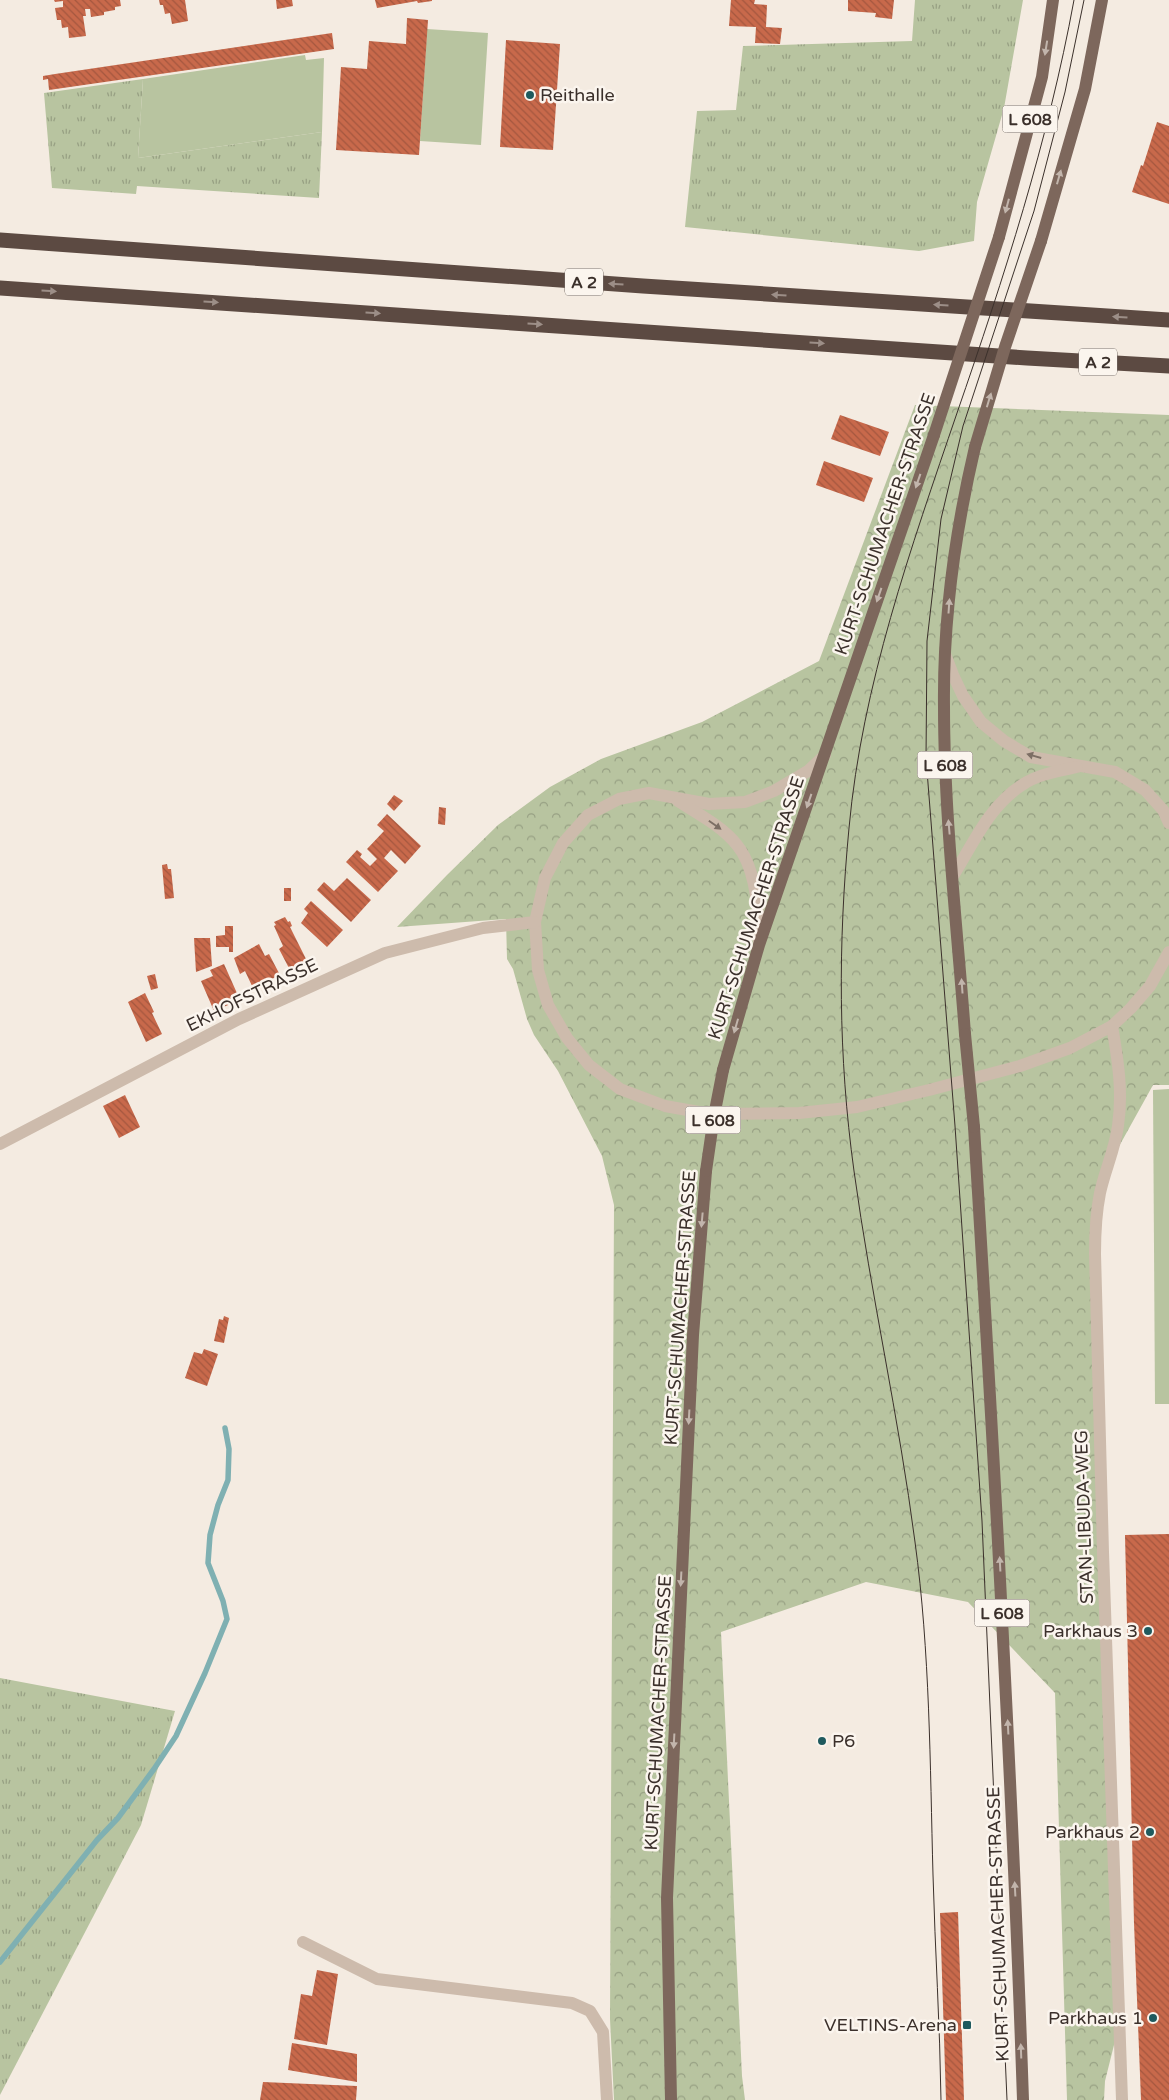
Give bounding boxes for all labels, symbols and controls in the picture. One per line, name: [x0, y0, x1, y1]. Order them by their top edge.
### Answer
one-way arrow: [1042, 41, 1050, 57]
place label: Reithalle: [540, 84, 615, 106]
marker: Reithalle: [524, 89, 536, 101]
road number: L 608: [1002, 106, 1058, 132]
one-way arrow: [1056, 169, 1064, 184]
one-way arrow: [1003, 198, 1011, 213]
road number: A 2: [565, 268, 603, 296]
one-way arrow: [608, 280, 624, 288]
one-way arrow: [41, 288, 57, 296]
one-way arrow: [770, 290, 786, 298]
one-way arrow: [203, 299, 219, 307]
one-way arrow: [932, 301, 948, 309]
one-way arrow: [365, 310, 381, 318]
one-way arrow: [1112, 313, 1128, 321]
one-way arrow: [527, 320, 543, 328]
one-way arrow: [809, 339, 825, 347]
road number: A 2: [1079, 348, 1117, 376]
street label: KURT-SCHUMACHER-STRASSE: [830, 390, 940, 658]
one-way arrow: [985, 393, 993, 408]
one-way arrow: [914, 473, 921, 488]
one-way arrow: [874, 587, 882, 602]
one-way arrow: [945, 597, 953, 613]
road number: L 608: [918, 752, 972, 778]
one-way arrow: [1026, 752, 1041, 760]
street label: KURT-SCHUMACHER-STRASSE: [703, 774, 809, 1042]
one-way arrow: [805, 794, 813, 809]
one-way arrow: [944, 819, 952, 835]
one-way arrow: [708, 820, 721, 830]
street label: EKHOFSTRASSE: [182, 954, 322, 1036]
one-way arrow: [957, 977, 965, 993]
one-way arrow: [731, 1018, 739, 1033]
road number: L 608: [686, 1106, 740, 1134]
street label: KURT-SCHUMACHER-STRASSE: [659, 1170, 701, 1446]
one-way arrow: [698, 1212, 706, 1228]
one-way arrow: [684, 1409, 692, 1425]
street label: STAN-LIBUDA-WEG: [1070, 1430, 1098, 1604]
one-way arrow: [995, 1556, 1003, 1572]
one-way arrow: [677, 1571, 685, 1587]
street label: KURT-SCHUMACHER-STRASSE: [640, 1575, 676, 1851]
road number: L 608: [974, 1600, 1030, 1626]
place label: Parkhaus 3: [1043, 1620, 1138, 1642]
marker: Parkhaus 3: [1142, 1625, 1154, 1637]
one-way arrow: [1003, 1718, 1011, 1734]
place label: P6: [832, 1730, 855, 1752]
one-way arrow: [669, 1733, 677, 1749]
marker: P6: [816, 1735, 828, 1747]
street label: KURT-SCHUMACHER-STRASSE: [982, 1786, 1014, 2062]
place label: Parkhaus 2: [1045, 1821, 1140, 1843]
marker: Parkhaus 2: [1144, 1826, 1156, 1838]
one-way arrow: [1011, 1881, 1019, 1897]
place label: Parkhaus 1: [1048, 2007, 1143, 2029]
marker: Parkhaus 1: [1147, 2012, 1159, 2024]
place label: VELTINS-Arena: [824, 2014, 957, 2036]
marker: VELTINS-Arena: [961, 2019, 973, 2031]
one-way arrow: [1017, 2043, 1025, 2059]

